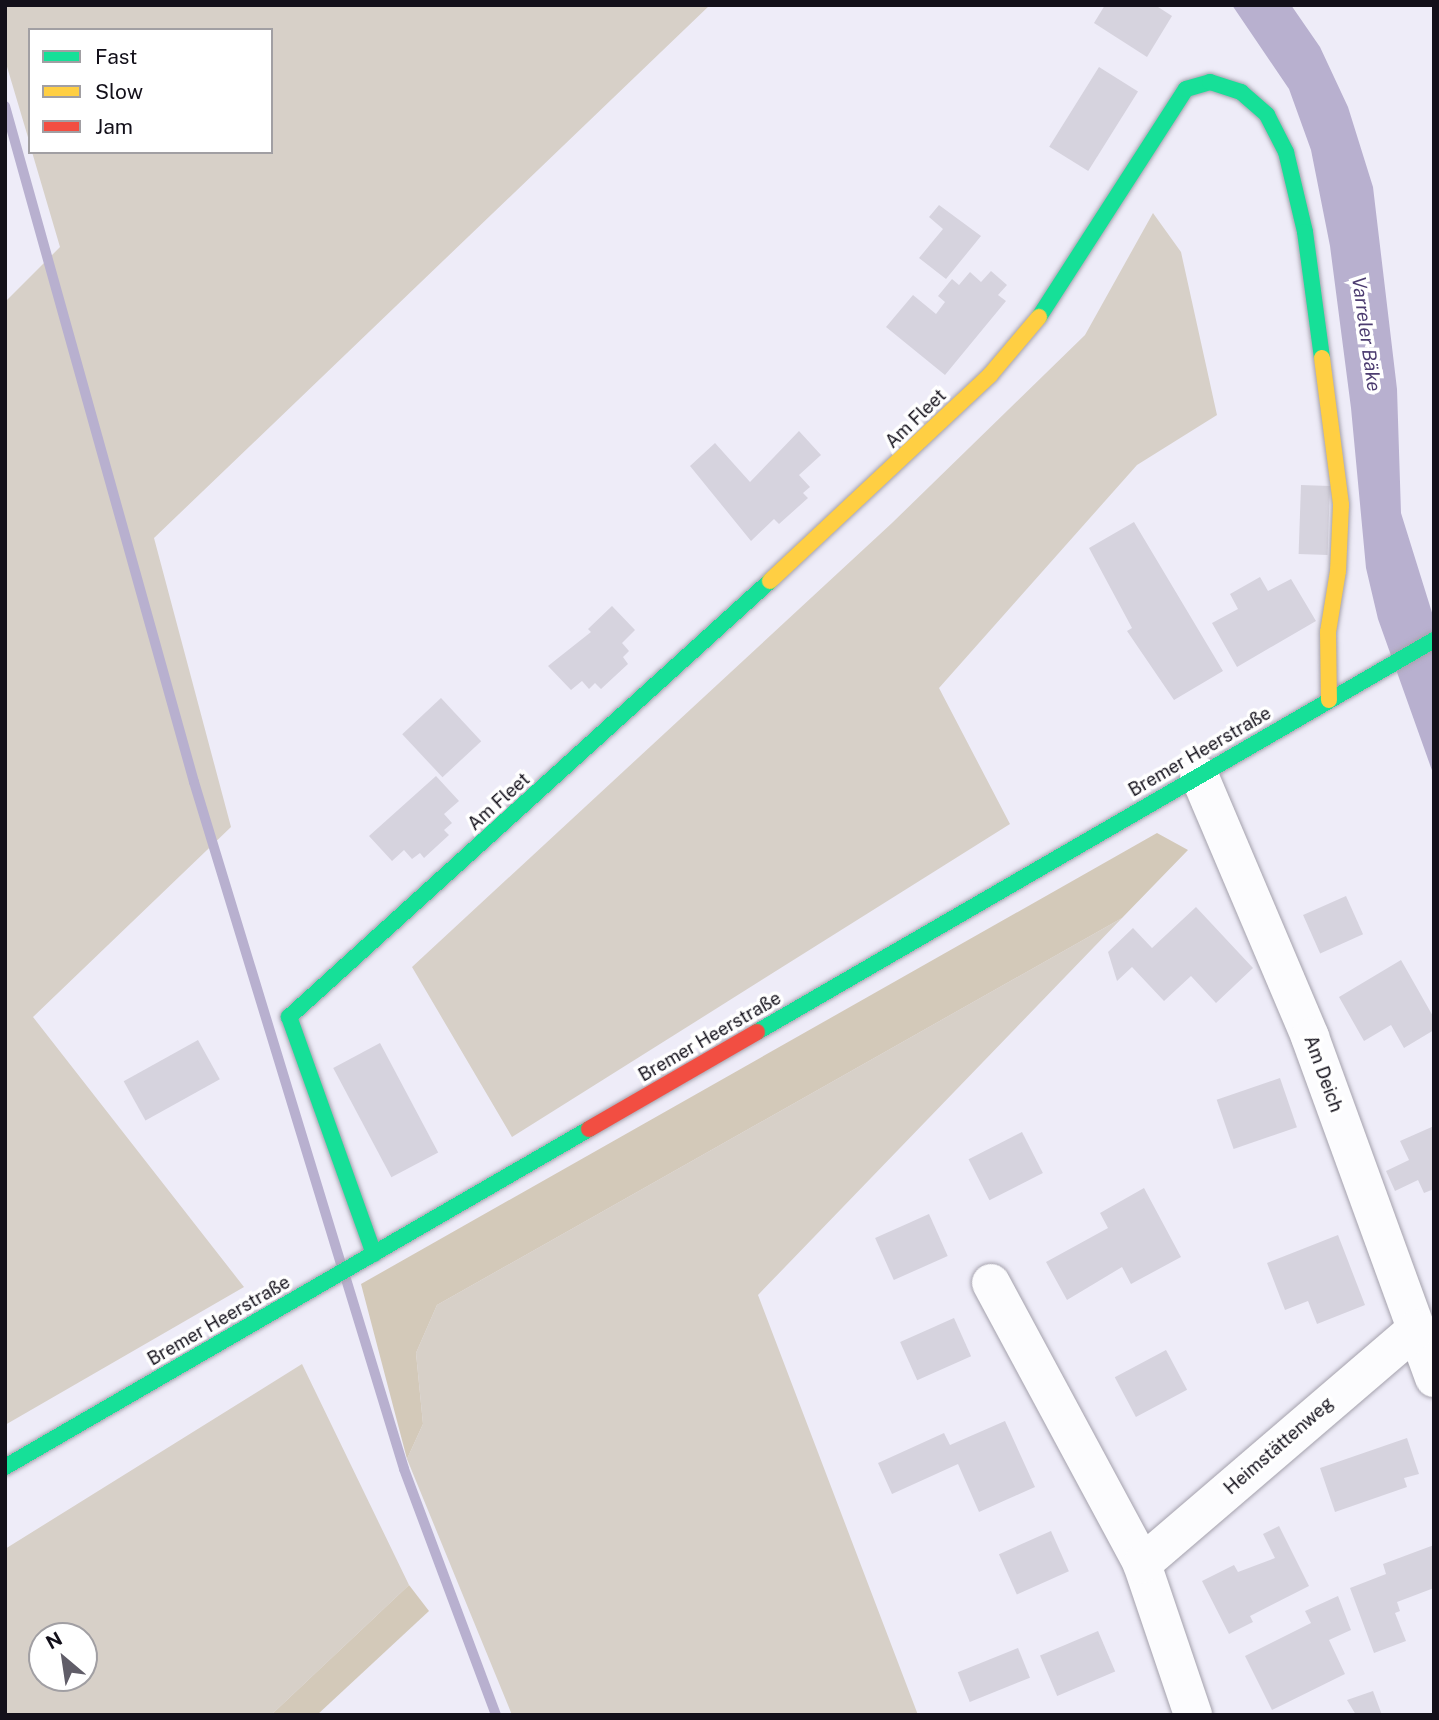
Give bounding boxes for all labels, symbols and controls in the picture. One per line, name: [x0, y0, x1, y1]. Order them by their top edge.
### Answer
legend: [28, 28, 273, 154]
text: Fast: [95, 44, 137, 69]
text: Slow: [95, 79, 143, 104]
text: Jam: [95, 114, 133, 139]
water label: Varreler Bäke: [1347, 275, 1385, 393]
street label: Am Fleet: [881, 385, 951, 453]
street label: Bremer Heerstraße: [1125, 702, 1275, 802]
street label: Am Fleet: [464, 769, 534, 835]
street label: Bremer Heerstraße: [635, 987, 785, 1087]
street label: Am Deich: [1299, 1033, 1347, 1115]
street label: Bremer Heerstraße: [144, 1271, 294, 1371]
street label: Heimstättenweg: [1220, 1393, 1338, 1499]
north arrow: [28, 1622, 98, 1692]
text: N: [42, 1627, 66, 1654]

